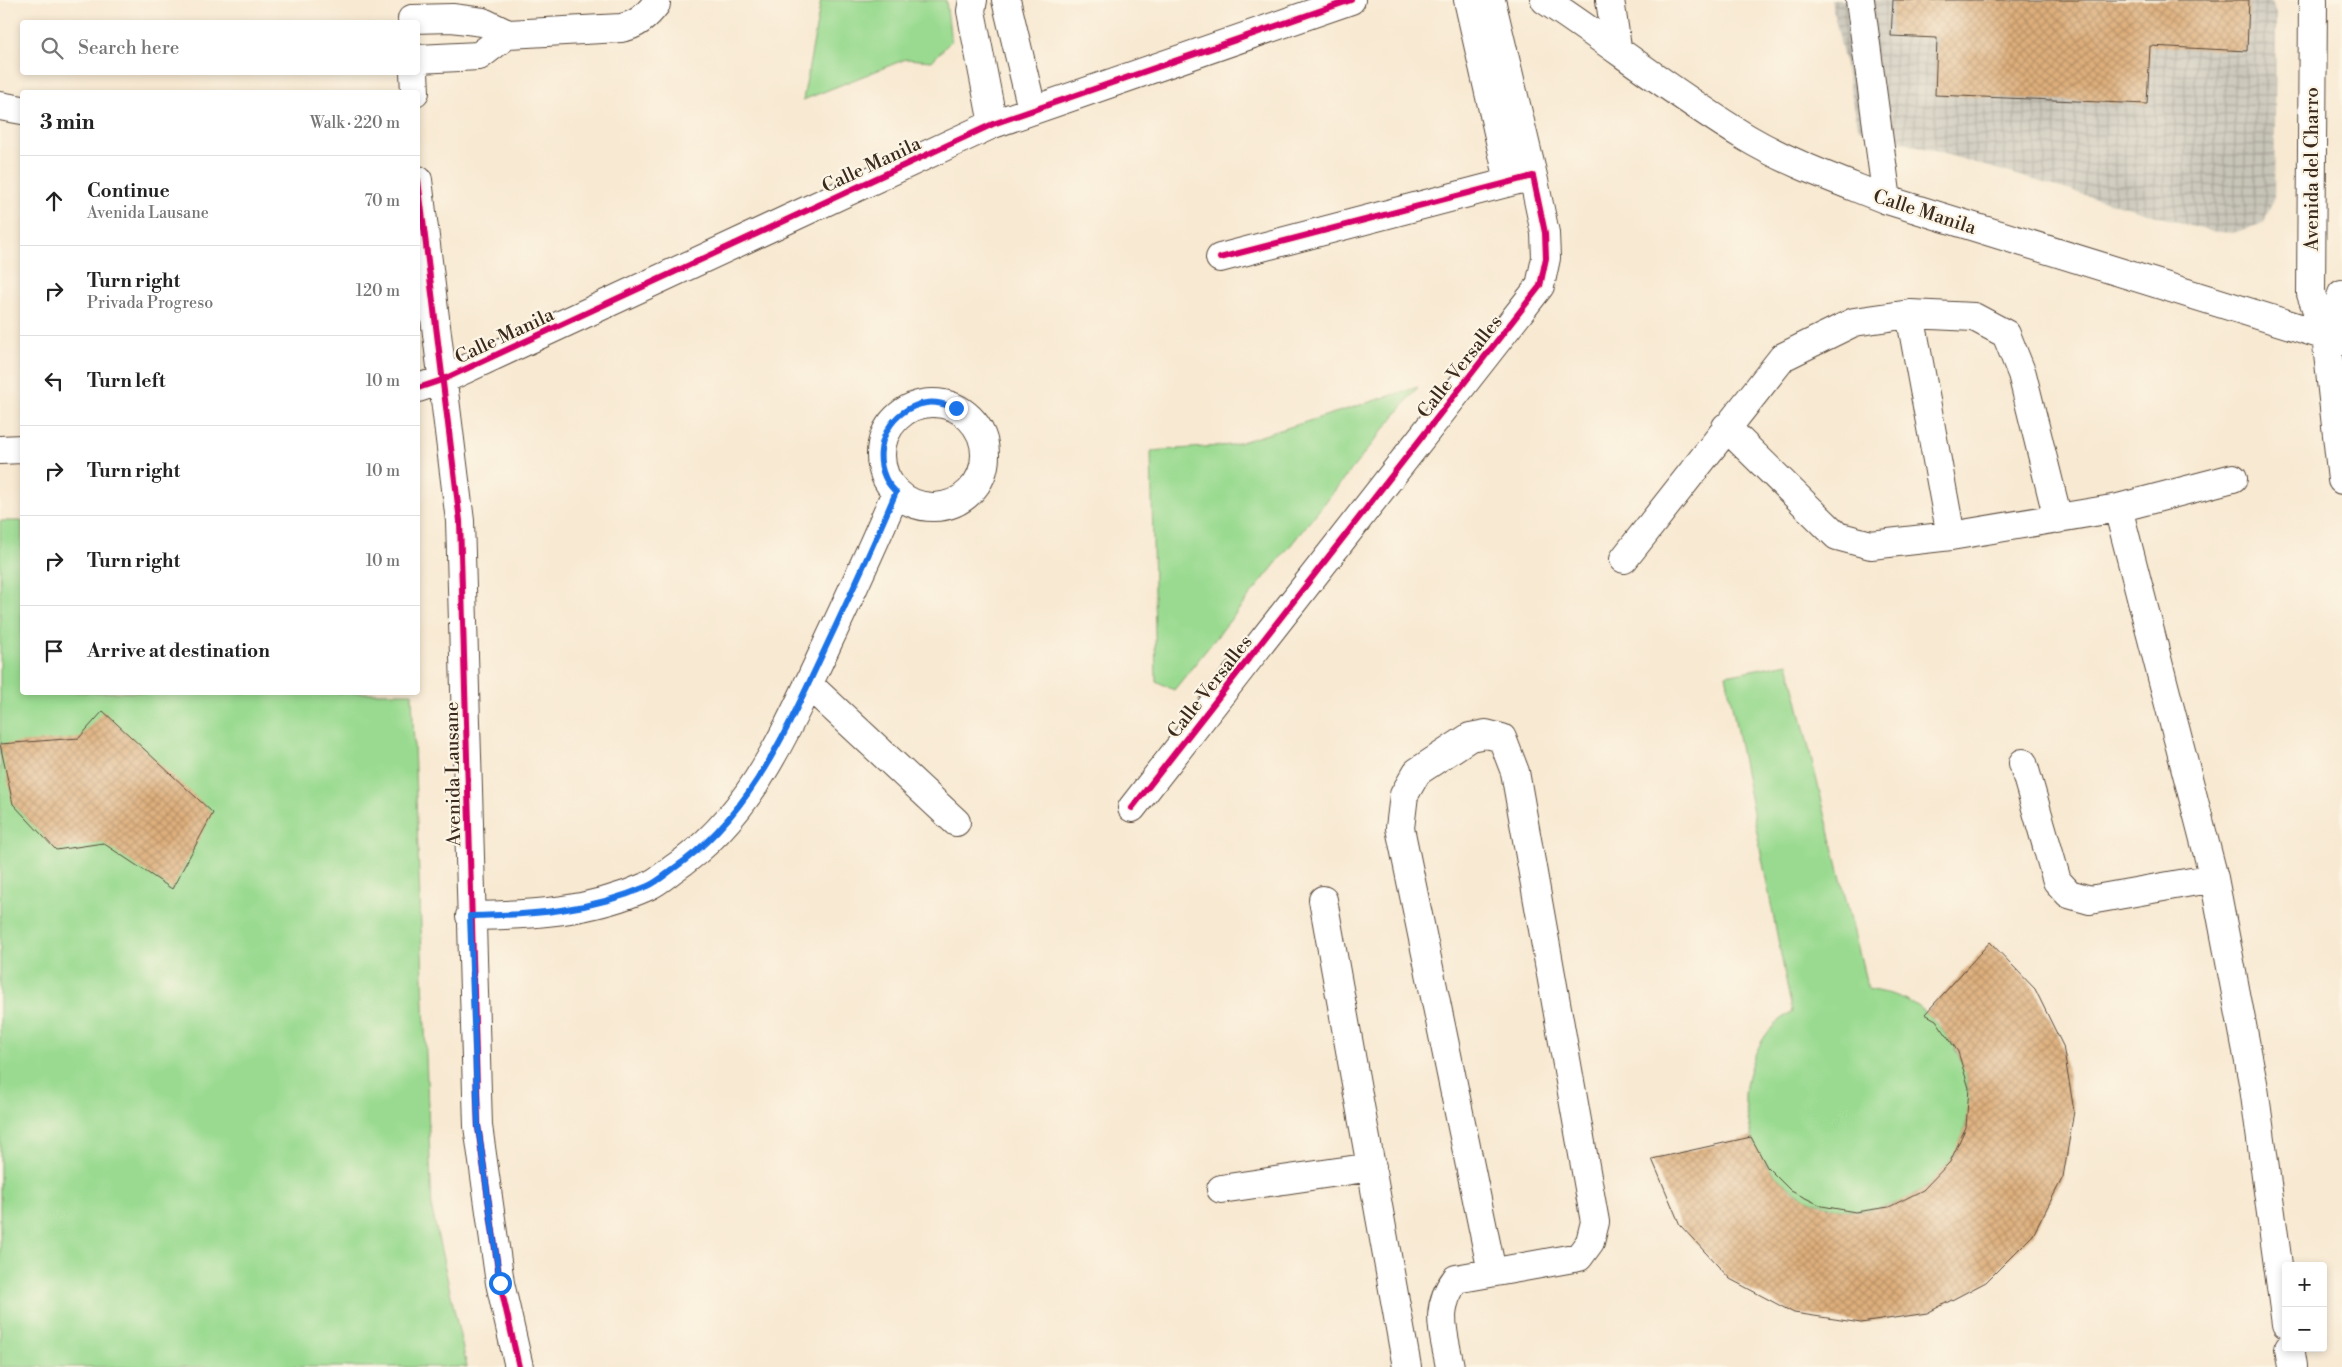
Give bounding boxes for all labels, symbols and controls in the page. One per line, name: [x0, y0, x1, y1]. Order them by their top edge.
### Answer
search box: [20, 20, 420, 75]
icon: search: [38, 34, 66, 62]
text: Search here: [78, 36, 179, 60]
street label: Avenida del Charro: [2300, 87, 2324, 252]
text: 3 min: [40, 110, 95, 136]
text: Walk · 220 m: [310, 113, 400, 133]
street label: Calle Manila: [818, 131, 925, 198]
text: Continue: [87, 179, 170, 203]
street label: Calle Manila: [1870, 184, 1979, 240]
icon: ahead: [40, 187, 68, 215]
text: 70 m: [364, 191, 400, 211]
text: Avenida Lausane: [87, 203, 209, 223]
text: Turn right: [87, 269, 180, 293]
icon: right: [40, 277, 68, 305]
text: 120 m: [356, 281, 400, 301]
text: Privada Progreso: [87, 293, 213, 313]
street label: Calle Manila: [451, 302, 558, 369]
street label: Calle Versalles: [1412, 310, 1508, 423]
icon: left: [40, 367, 68, 395]
text: Turn left: [87, 369, 166, 393]
text: 10 m: [366, 371, 400, 391]
route end: [945, 397, 968, 420]
icon: right: [40, 457, 68, 485]
text: Turn right: [87, 459, 180, 483]
text: 10 m: [366, 461, 400, 481]
icon: right: [40, 547, 68, 575]
text: Turn right: [87, 549, 180, 573]
text: 10 m: [366, 551, 400, 571]
street label: Calle Versalles: [1162, 630, 1258, 743]
icon: arrive: [40, 637, 68, 665]
text: Arrive at destination: [87, 639, 270, 663]
street label: Avenida Lausane: [440, 701, 466, 848]
map controls: [2282, 1262, 2327, 1352]
button: +: [2282, 1262, 2327, 1307]
route start: [489, 1272, 512, 1295]
button: −: [2282, 1307, 2327, 1352]

